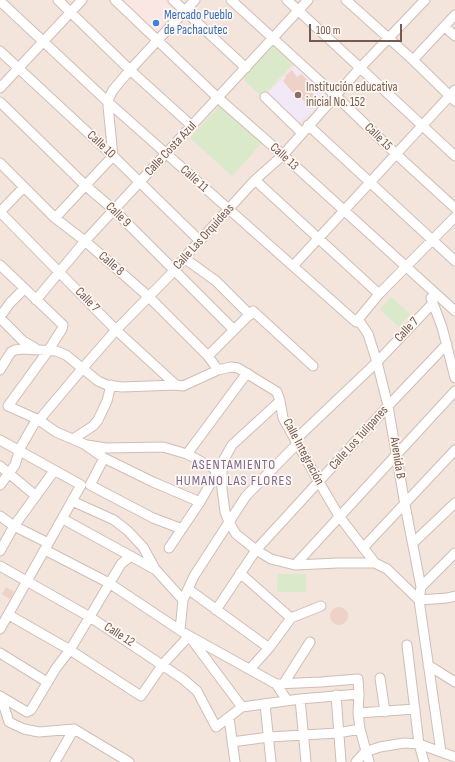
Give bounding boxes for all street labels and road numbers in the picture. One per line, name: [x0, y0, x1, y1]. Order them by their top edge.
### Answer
street label: Calle Costa Azul: [142, 119, 200, 179]
street label: Calle 15: [361, 120, 395, 154]
street label: Calle 10: [83, 128, 119, 162]
street label: Calle 13: [266, 140, 302, 174]
street label: Calle 11: [177, 162, 211, 196]
street label: Calle 9: [102, 199, 134, 231]
street label: Calle Las Orquídeas: [170, 201, 238, 273]
street label: Calle 8: [95, 249, 127, 279]
street label: Calle 7: [72, 284, 102, 316]
street label: Calle 7: [392, 314, 422, 346]
street label: Calle Los Tulipanes: [326, 403, 392, 473]
street label: Calle Integración: [279, 416, 327, 488]
street label: Avenida B: [386, 436, 408, 480]
street label: Calle 12: [101, 619, 137, 651]

